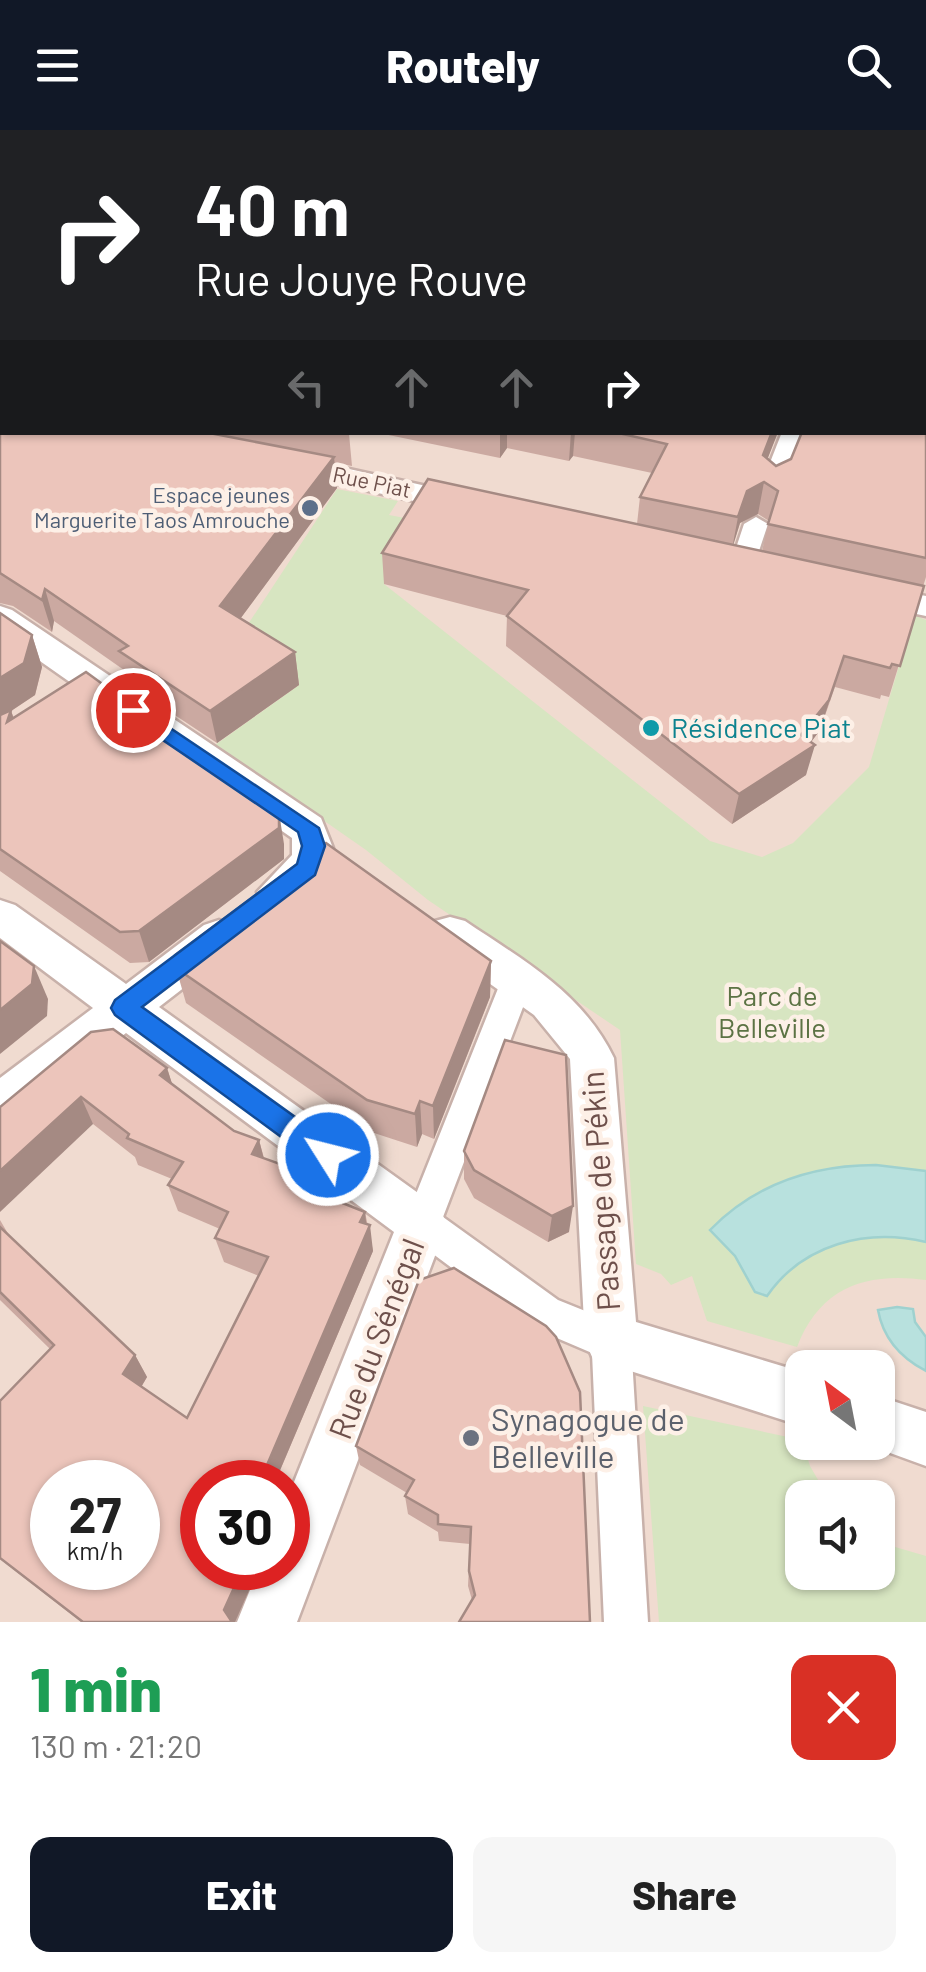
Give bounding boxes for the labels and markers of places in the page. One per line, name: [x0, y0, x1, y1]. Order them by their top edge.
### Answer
place label: Espace jeunes Marguerite Taos Amrouche: [34, 481, 290, 532]
marker: Espace jeunes Marguerite Taos Amrouche: [299, 497, 321, 519]
pin: [91, 668, 176, 753]
place label: Résidence Piat: [671, 710, 852, 744]
marker: Résidence Piat: [640, 717, 662, 739]
place label: Synagogue de Belleville: [491, 1399, 685, 1474]
marker: Synagogue de Belleville: [460, 1427, 482, 1449]

